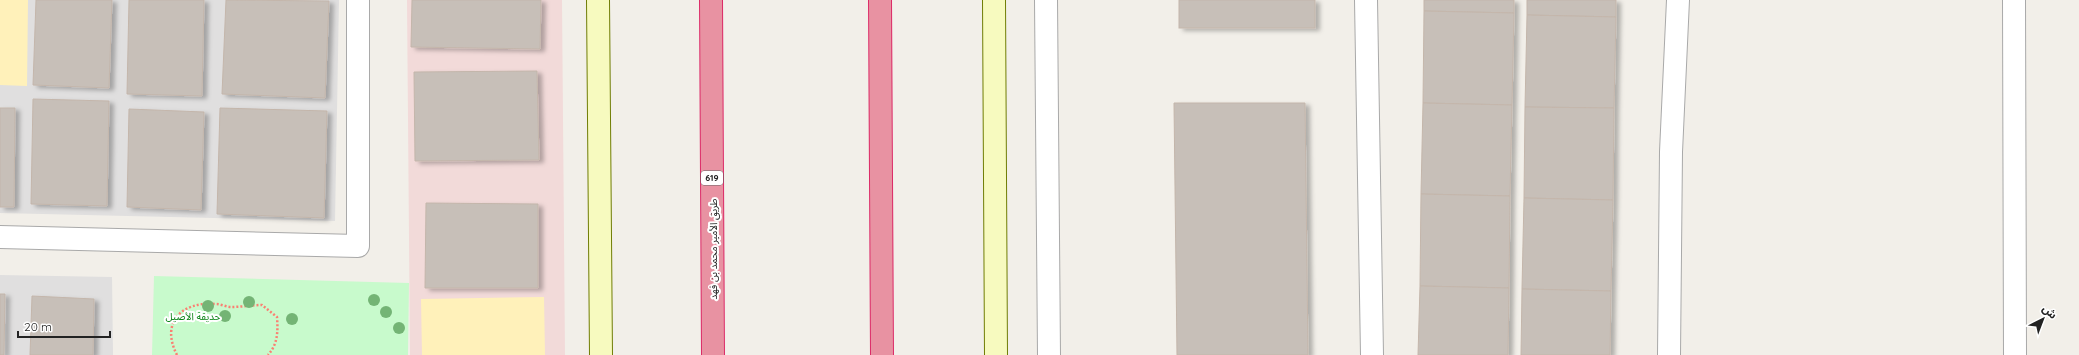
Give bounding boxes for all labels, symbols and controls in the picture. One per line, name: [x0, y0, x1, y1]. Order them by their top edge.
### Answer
road number: 619: [701, 171, 723, 185]
street label: طريق الأمير محمد بن فهد: [707, 198, 720, 300]
north arrow: [2023, 299, 2063, 339]
text: ش: [2039, 301, 2060, 322]
park label: حديقة الأصيل: [166, 310, 221, 323]
scale bar: [18, 313, 110, 339]
text: 20 m: [24, 319, 52, 334]

